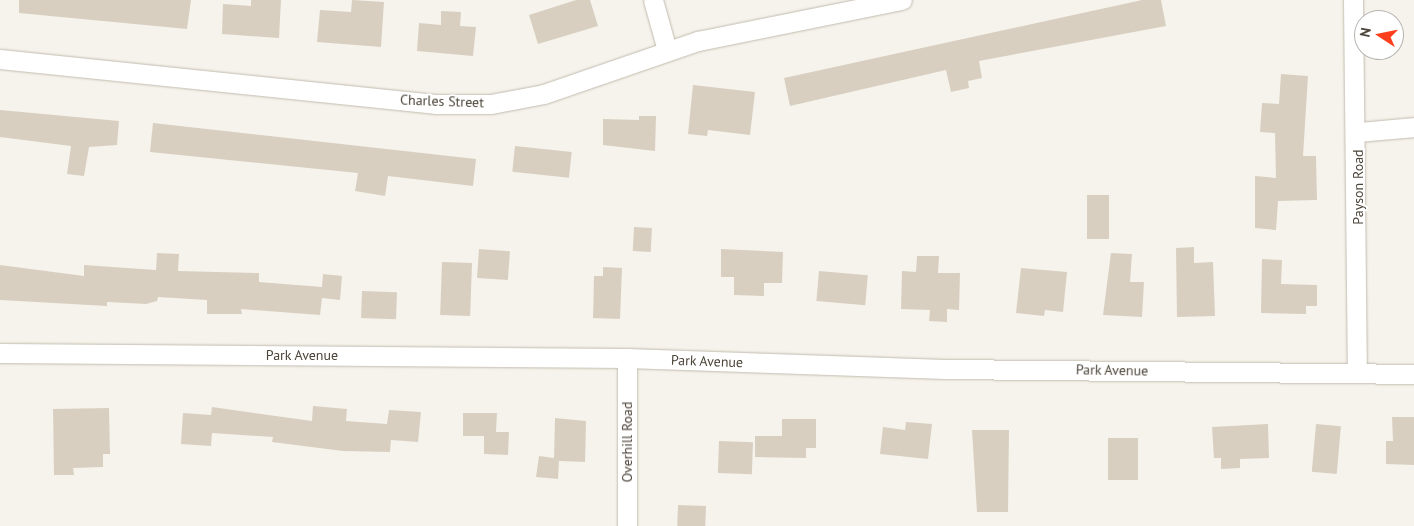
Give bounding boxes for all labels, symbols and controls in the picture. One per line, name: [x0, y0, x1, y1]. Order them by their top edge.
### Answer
north arrow: [1354, 10, 1404, 60]
text: N: [1356, 26, 1375, 39]
street label: Charles Street: [400, 91, 484, 111]
street label: Payson Road: [1350, 149, 1366, 225]
street label: Park Avenue: [265, 347, 339, 363]
street label: Park Avenue: [670, 351, 744, 371]
street label: Park Avenue: [1075, 361, 1149, 379]
street label: Overhill Road: [619, 402, 635, 482]

